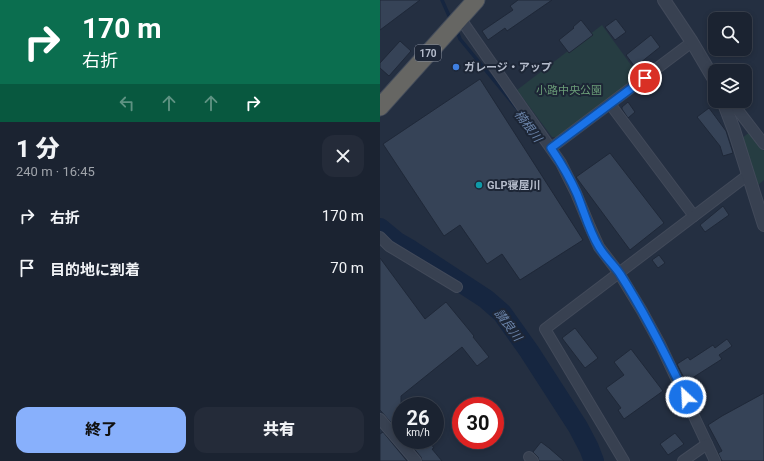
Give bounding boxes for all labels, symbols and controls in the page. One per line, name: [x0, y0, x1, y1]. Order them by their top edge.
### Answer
text: 170 m: [82, 12, 161, 45]
map controls: [708, 12, 752, 108]
button: search: [708, 12, 752, 56]
icon: right: [16, 16, 68, 68]
road number: 170: [415, 45, 441, 61]
text: 右折: [82, 50, 118, 71]
place label: ガレージ・アップ: [464, 61, 552, 74]
pin: [628, 61, 662, 95]
marker: ガレージ・アップ: [451, 62, 461, 72]
button: layers: [708, 64, 752, 108]
icon: arrive: [634, 67, 656, 89]
park label: 小路中央公園: [536, 84, 602, 97]
icon: left: [116, 92, 138, 114]
icon: ahead: [158, 92, 180, 114]
icon: ahead: [200, 92, 222, 114]
icon: right: [242, 92, 264, 114]
water label: 楠根川: [512, 107, 546, 146]
text: 1 分: [16, 135, 60, 163]
button: close: [322, 135, 364, 177]
text: 240 m · 16:45: [16, 164, 95, 179]
place label: GLP寝屋川: [487, 179, 541, 192]
marker: GLP寝屋川: [474, 180, 484, 190]
icon: right: [16, 205, 38, 227]
text: 170 m: [322, 207, 364, 225]
text: 右折: [50, 209, 80, 227]
icon: arrive: [16, 257, 38, 279]
text: 70 m: [330, 259, 364, 277]
text: 目的地に到着: [50, 261, 140, 279]
water label: 讃良川: [492, 306, 526, 345]
position arrow: [665, 376, 707, 418]
speed limit sign: 30: [452, 397, 504, 449]
text: 26: [407, 406, 429, 430]
button: 終了: [16, 407, 186, 453]
button: 共有: [194, 407, 364, 453]
text: km/h: [406, 427, 430, 438]

